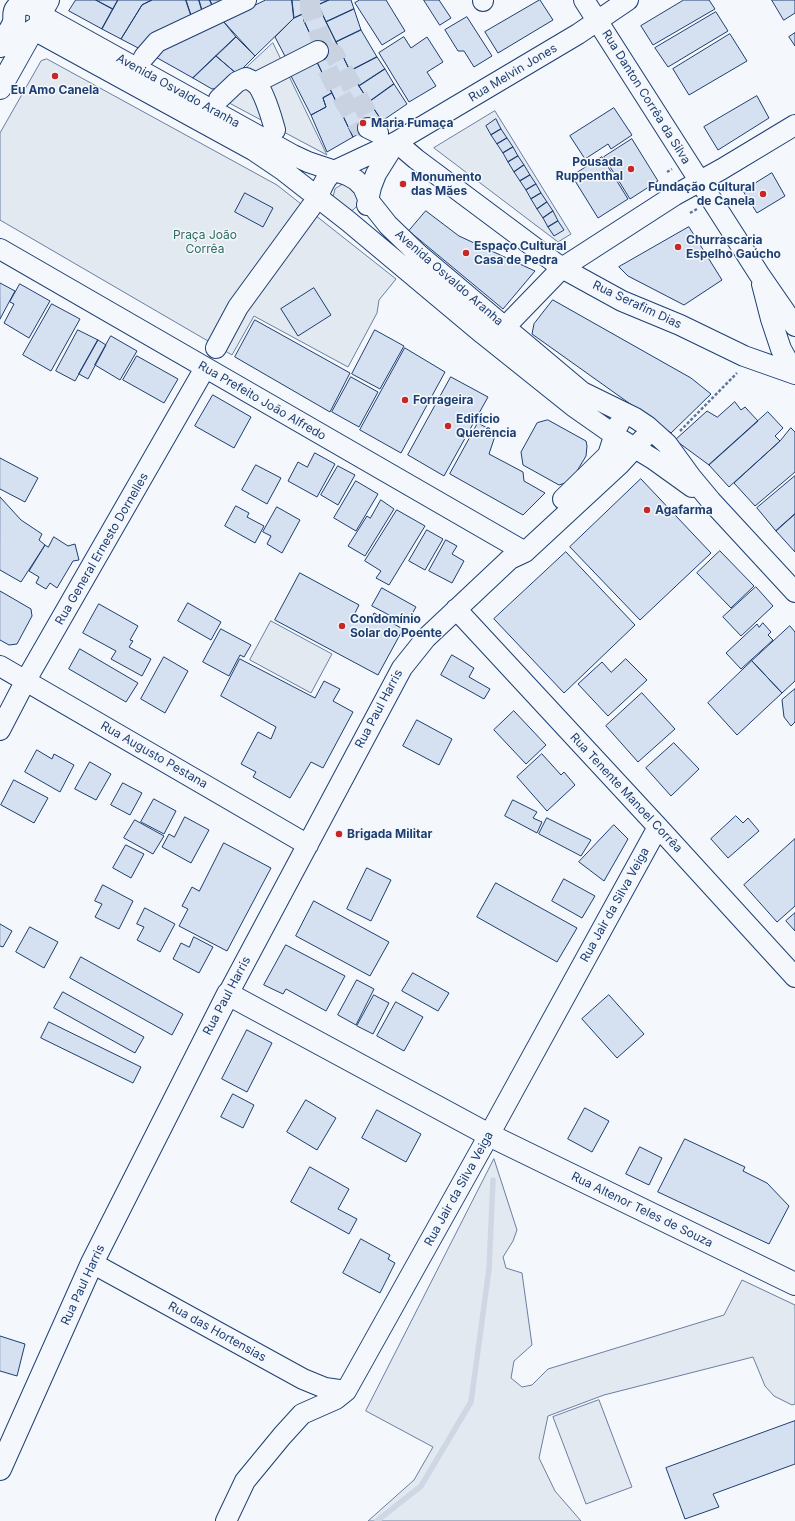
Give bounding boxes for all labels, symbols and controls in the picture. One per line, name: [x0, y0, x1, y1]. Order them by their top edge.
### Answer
street label: Rua Danton Corrêa da Silva: [599, 27, 693, 167]
street label: Rua Melvin Jones: [466, 41, 560, 105]
street label: Avenida Osvaldo Aranha: [114, 51, 242, 131]
marker: Eu Amo Canela: [50, 71, 60, 81]
place label: Eu Amo Canela: [11, 83, 99, 97]
place label: Maria Fumaça: [371, 116, 453, 130]
marker: Maria Fumaça: [358, 118, 368, 128]
place label: Pousada Ruppenthal: [556, 155, 623, 183]
marker: Pousada Ruppenthal: [626, 164, 636, 174]
place label: Monumento das Mães: [411, 170, 482, 198]
marker: Monumento das Mães: [398, 179, 408, 189]
place label: Fundação Cultural de Canela: [648, 180, 755, 208]
marker: Fundação Cultural de Canela: [758, 189, 768, 199]
street label: Avenida Osvaldo Aranha: [392, 227, 506, 329]
park label: Praça João Corrêa: [173, 228, 237, 256]
place label: Churrascaria Espelho Gaúcho: [686, 233, 781, 261]
place label: Espaço Cultural Casa de Pedra: [474, 239, 567, 267]
marker: Churrascaria Espelho Gaúcho: [673, 242, 683, 252]
marker: Espaço Cultural Casa de Pedra: [461, 248, 471, 258]
street label: Rua Serafim Dias: [590, 278, 684, 332]
street label: Rua Prefeito João Alfredo: [196, 358, 328, 444]
place label: Forrageira: [413, 393, 473, 407]
marker: Forrageira: [400, 395, 410, 405]
place label: Edifício Querência: [456, 412, 516, 440]
marker: Edifício Querência: [443, 421, 453, 431]
street label: Rua General Ernesto Dornelles: [53, 470, 151, 628]
place label: Agafarma: [655, 503, 713, 517]
marker: Agafarma: [642, 505, 652, 515]
place label: Condomínio Solar do Poente: [350, 612, 442, 640]
marker: Condomínio Solar do Poente: [337, 621, 347, 631]
street label: Rua Paul Harris: [352, 667, 406, 751]
street label: Rua Augusto Pestana: [98, 719, 210, 791]
street label: Rua Tenente Manoel Corrêa: [567, 730, 685, 856]
place label: Brigada Militar: [347, 827, 432, 841]
marker: Brigada Militar: [334, 829, 344, 839]
street label: Rua Jair da Silva Veiga: [577, 845, 653, 965]
street label: Rua Paul Harris: [200, 954, 254, 1038]
street label: Rua Jair da Silva Veiga: [421, 1129, 497, 1249]
street label: Rua Altenor Teles de Souza: [569, 1169, 715, 1251]
street label: Rua Paul Harris: [58, 1243, 108, 1327]
street label: Rua das Hortensias: [166, 1299, 268, 1365]

